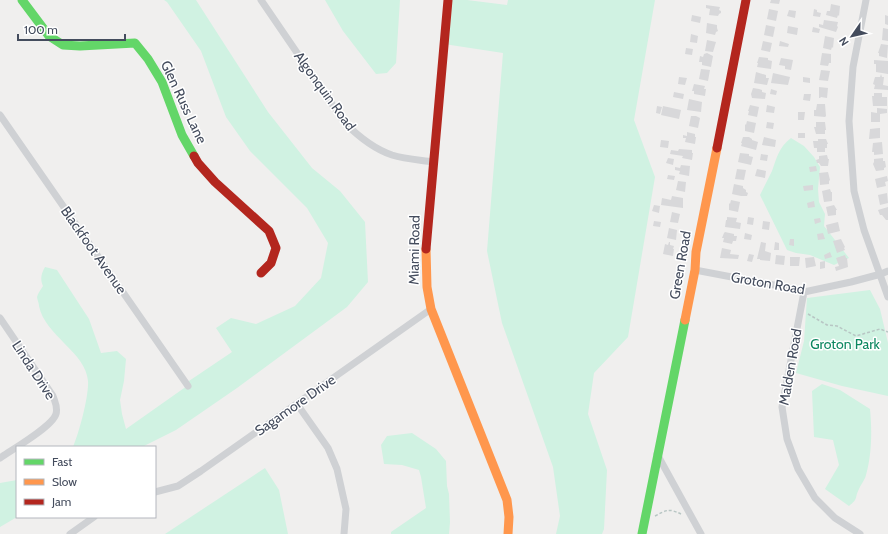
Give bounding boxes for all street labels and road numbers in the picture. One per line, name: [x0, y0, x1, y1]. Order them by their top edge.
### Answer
street label: Algonquin Road: [290, 48, 360, 134]
street label: Glen Russ Lane: [157, 58, 211, 146]
street label: Blackfoot Avenue: [57, 203, 131, 297]
street label: Miami Road: [404, 215, 424, 285]
street label: Green Road: [665, 229, 695, 301]
street label: Groton Road: [730, 268, 806, 298]
street label: Malden Road: [774, 327, 806, 407]
street label: Linda Drive: [8, 337, 60, 403]
street label: Sagamore Drive: [251, 371, 339, 439]

